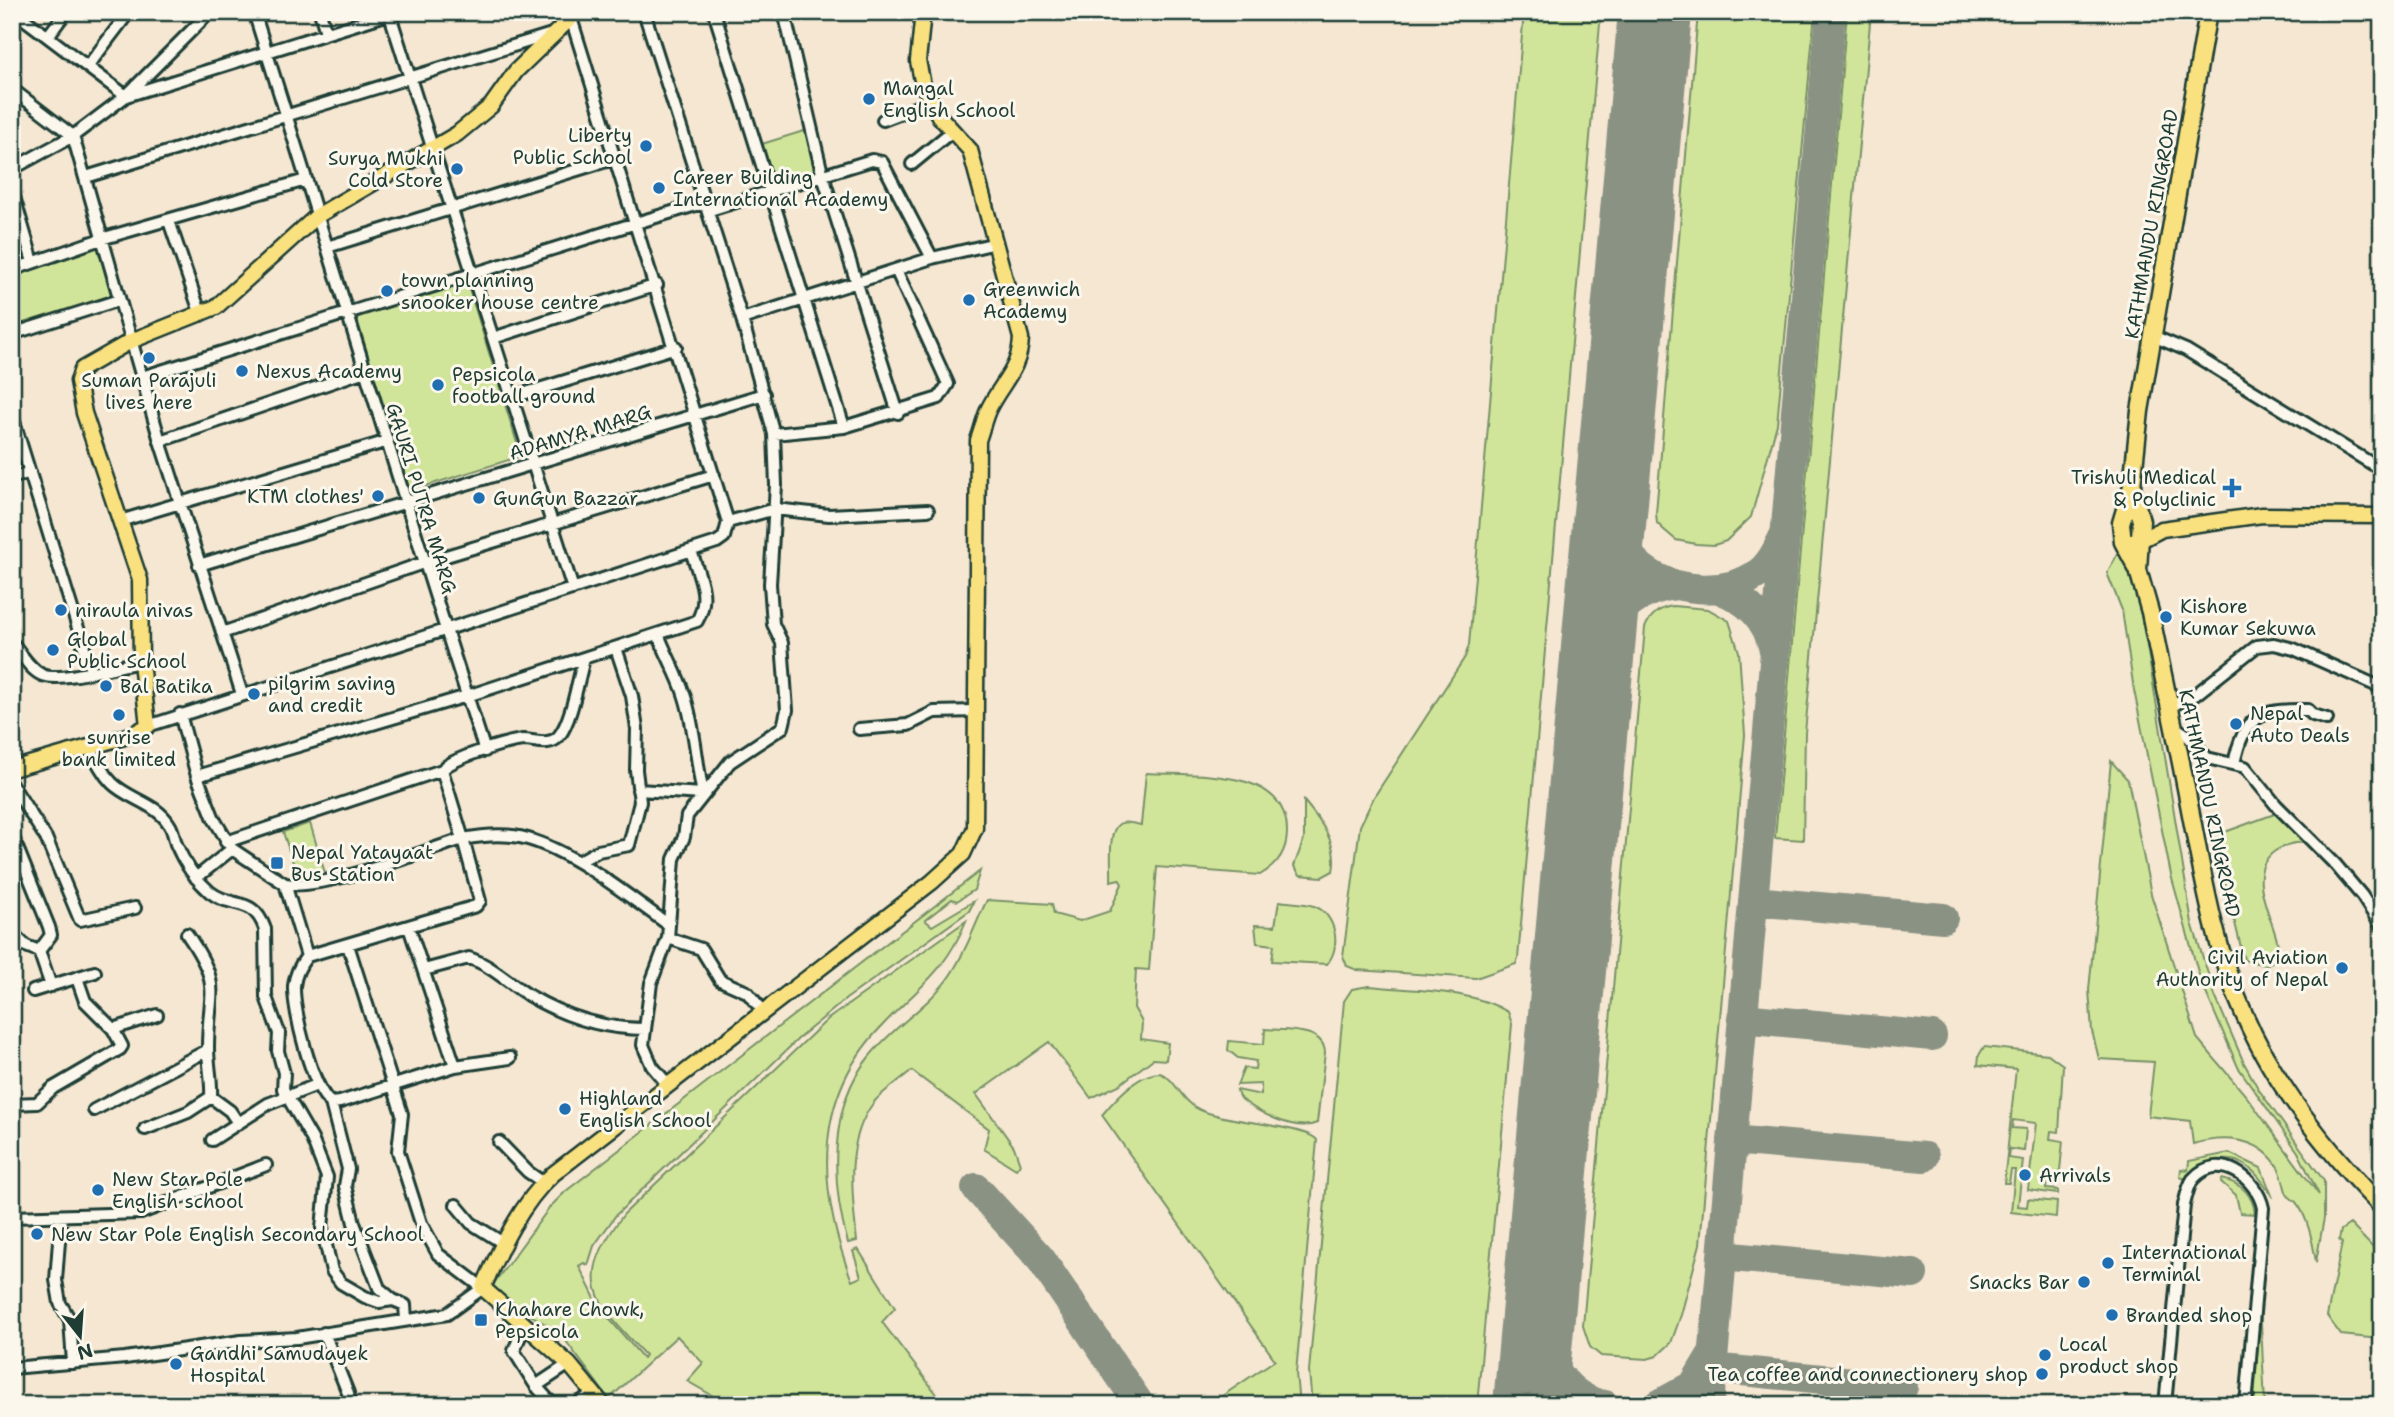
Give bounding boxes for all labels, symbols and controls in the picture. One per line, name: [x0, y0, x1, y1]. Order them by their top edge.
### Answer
place label: Mangal English School: [883, 76, 1016, 123]
marker: Mangal English School: [861, 91, 877, 107]
street label: KATHMANDU RINGROAD: [2119, 107, 2184, 341]
place label: Liberty Public School: [513, 123, 632, 170]
marker: Liberty Public School: [638, 138, 654, 154]
place label: Surya Mukhi Cold Store: [328, 146, 443, 193]
marker: Surya Mukhi Cold Store: [449, 161, 465, 177]
place label: Career Building International Academy: [673, 165, 888, 212]
marker: Career Building International Academy: [651, 180, 667, 196]
place label: town planning snooker house centre: [401, 268, 599, 315]
place label: Greenwich Academy: [983, 277, 1080, 324]
marker: town planning snooker house centre: [379, 283, 395, 299]
marker: Greenwich Academy: [961, 292, 977, 308]
marker: Suman Parajuli lives here: [141, 350, 157, 366]
place label: Nexus Academy: [256, 359, 402, 384]
place label: Pepsicola football ground: [452, 362, 595, 409]
marker: Nexus Academy: [234, 363, 250, 379]
place label: Suman Parajuli lives here: [81, 368, 217, 415]
marker: Pepsicola football ground: [430, 377, 446, 393]
street label: ADAMYA MARG: [506, 399, 654, 466]
street label: GAURI PUTRA MARG: [381, 400, 462, 597]
place label: Trishuli Medical & Polyclinic: [2071, 465, 2216, 512]
marker: Trishuli Medical & Polyclinic: [2222, 478, 2242, 498]
place label: KTM clothes': [247, 484, 364, 509]
place label: GunGun Bazzar: [493, 486, 638, 511]
marker: KTM clothes': [370, 488, 386, 504]
marker: GunGun Bazzar: [471, 490, 487, 506]
place label: Kishore Kumar Sekuwa: [2180, 594, 2316, 641]
place label: niraula nivas: [75, 598, 194, 623]
marker: niraula nivas: [53, 602, 69, 618]
marker: Kishore Kumar Sekuwa: [2158, 609, 2174, 625]
place label: Global Public School: [67, 627, 187, 674]
marker: Global Public School: [45, 642, 61, 658]
place label: pilgrim saving and credit: [268, 671, 395, 718]
place label: Bal Batika: [120, 674, 213, 699]
marker: Bal Batika: [98, 678, 114, 694]
marker: pilgrim saving and credit: [246, 686, 262, 702]
street label: KATHMANDU RINGROAD: [2173, 687, 2246, 919]
place label: Nepal Auto Deals: [2250, 701, 2350, 748]
marker: sunrise bank limited: [111, 707, 127, 723]
marker: Nepal Auto Deals: [2228, 716, 2244, 732]
place label: sunrise bank limited: [62, 725, 176, 772]
place label: Nepal Yatayaat Bus Station: [291, 840, 433, 887]
marker: Nepal Yatayaat Bus Station: [269, 855, 285, 871]
place label: Civil Aviation Authority of Nepal: [2156, 945, 2328, 992]
marker: Civil Aviation Authority of Nepal: [2334, 960, 2350, 976]
place label: Highland English School: [579, 1086, 712, 1133]
marker: Highland English School: [557, 1101, 573, 1117]
place label: Arrivals: [2039, 1163, 2111, 1188]
place label: New Star Pole English school: [112, 1167, 243, 1214]
marker: Arrivals: [2017, 1167, 2033, 1183]
marker: New Star Pole English school: [90, 1182, 106, 1198]
place label: New Star Pole English Secondary School: [51, 1222, 424, 1247]
marker: New Star Pole English Secondary School: [29, 1226, 45, 1242]
place label: International Terminal: [2122, 1240, 2247, 1287]
marker: International Terminal: [2100, 1255, 2116, 1271]
place label: Snacks Bar: [1969, 1270, 2070, 1295]
marker: Snacks Bar: [2076, 1274, 2092, 1290]
place label: Khahare Chowk, Pepsicola: [495, 1297, 644, 1344]
north arrow: [46, 1302, 116, 1372]
place label: Branded shop: [2126, 1303, 2252, 1328]
marker: Branded shop: [2104, 1307, 2120, 1323]
marker: Khahare Chowk, Pepsicola: [473, 1312, 489, 1328]
place label: Local product shop: [2059, 1332, 2178, 1379]
text: N: [74, 1338, 96, 1366]
place label: Gandhi Samudayek Hospital: [190, 1341, 368, 1388]
marker: Local product shop: [2037, 1347, 2053, 1363]
marker: Gandhi Samudayek Hospital: [168, 1356, 184, 1372]
place label: Tea coffee and connectionery shop: [1707, 1362, 2028, 1387]
marker: Tea coffee and connectionery shop: [2034, 1366, 2050, 1382]

